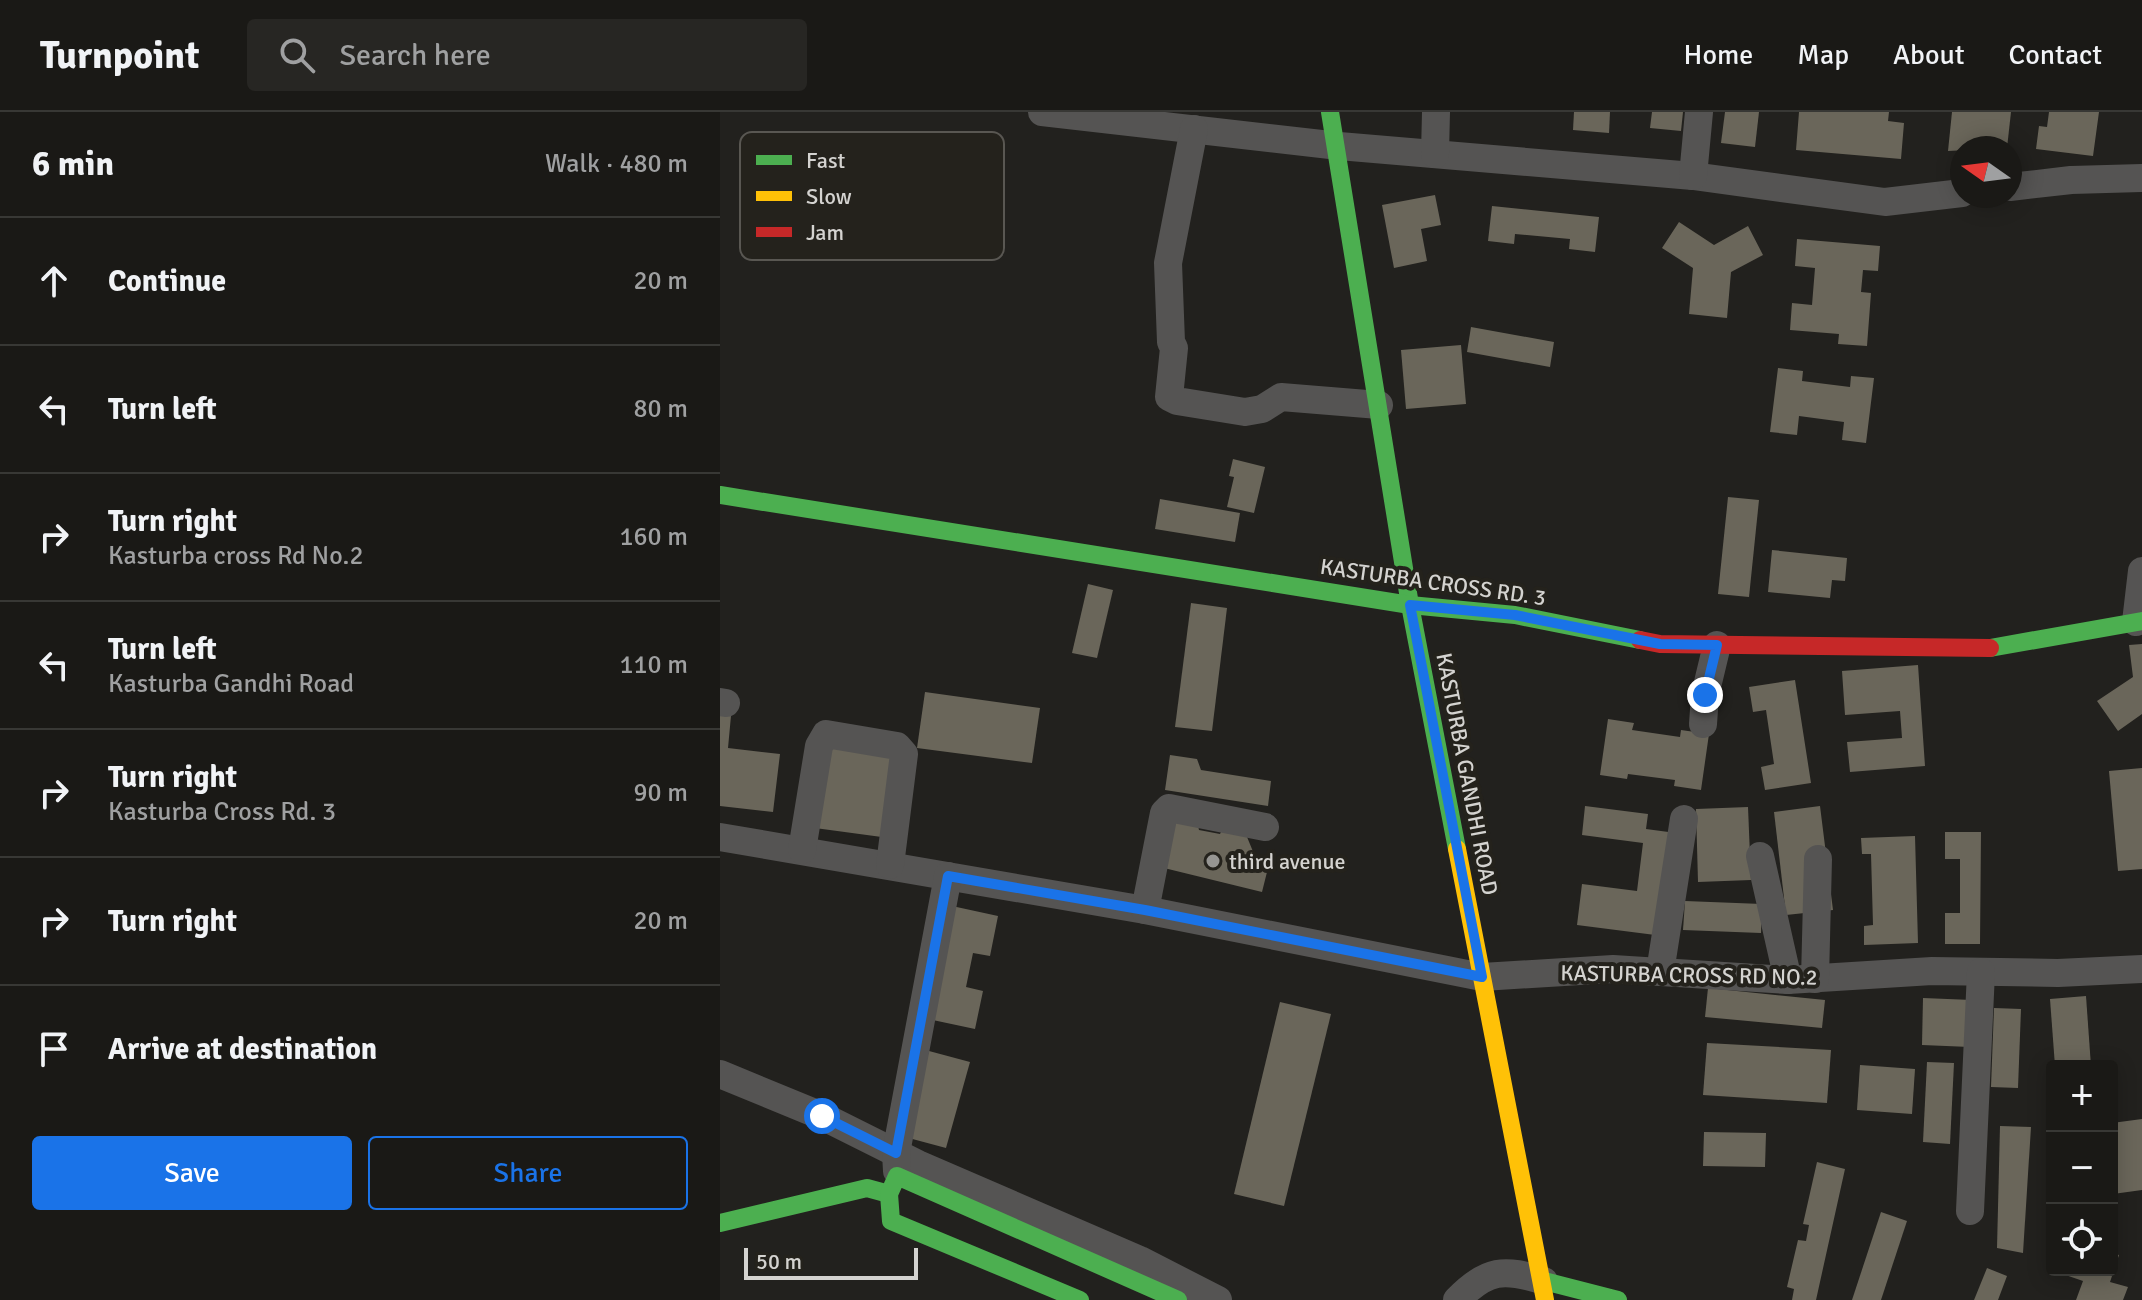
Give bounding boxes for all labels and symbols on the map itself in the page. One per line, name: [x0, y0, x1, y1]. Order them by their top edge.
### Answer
legend: [740, 132, 1004, 260]
north arrow: [1950, 136, 2022, 208]
text: Fast: [806, 147, 846, 174]
text: Slow: [806, 183, 852, 210]
text: Jam: [806, 219, 844, 246]
street label: KASTURBA CROSS RD. 3: [1318, 553, 1548, 611]
street label: KASTURBA GANDHI ROAD: [1430, 651, 1504, 897]
route end: [1687, 677, 1723, 713]
place label: third avenue: [1229, 848, 1346, 875]
marker: third avenue: [1204, 852, 1222, 870]
street label: KASTURBA CROSS RD NO.2: [1560, 959, 1818, 991]
route start: [804, 1098, 840, 1134]
scale bar: [744, 1244, 918, 1280]

